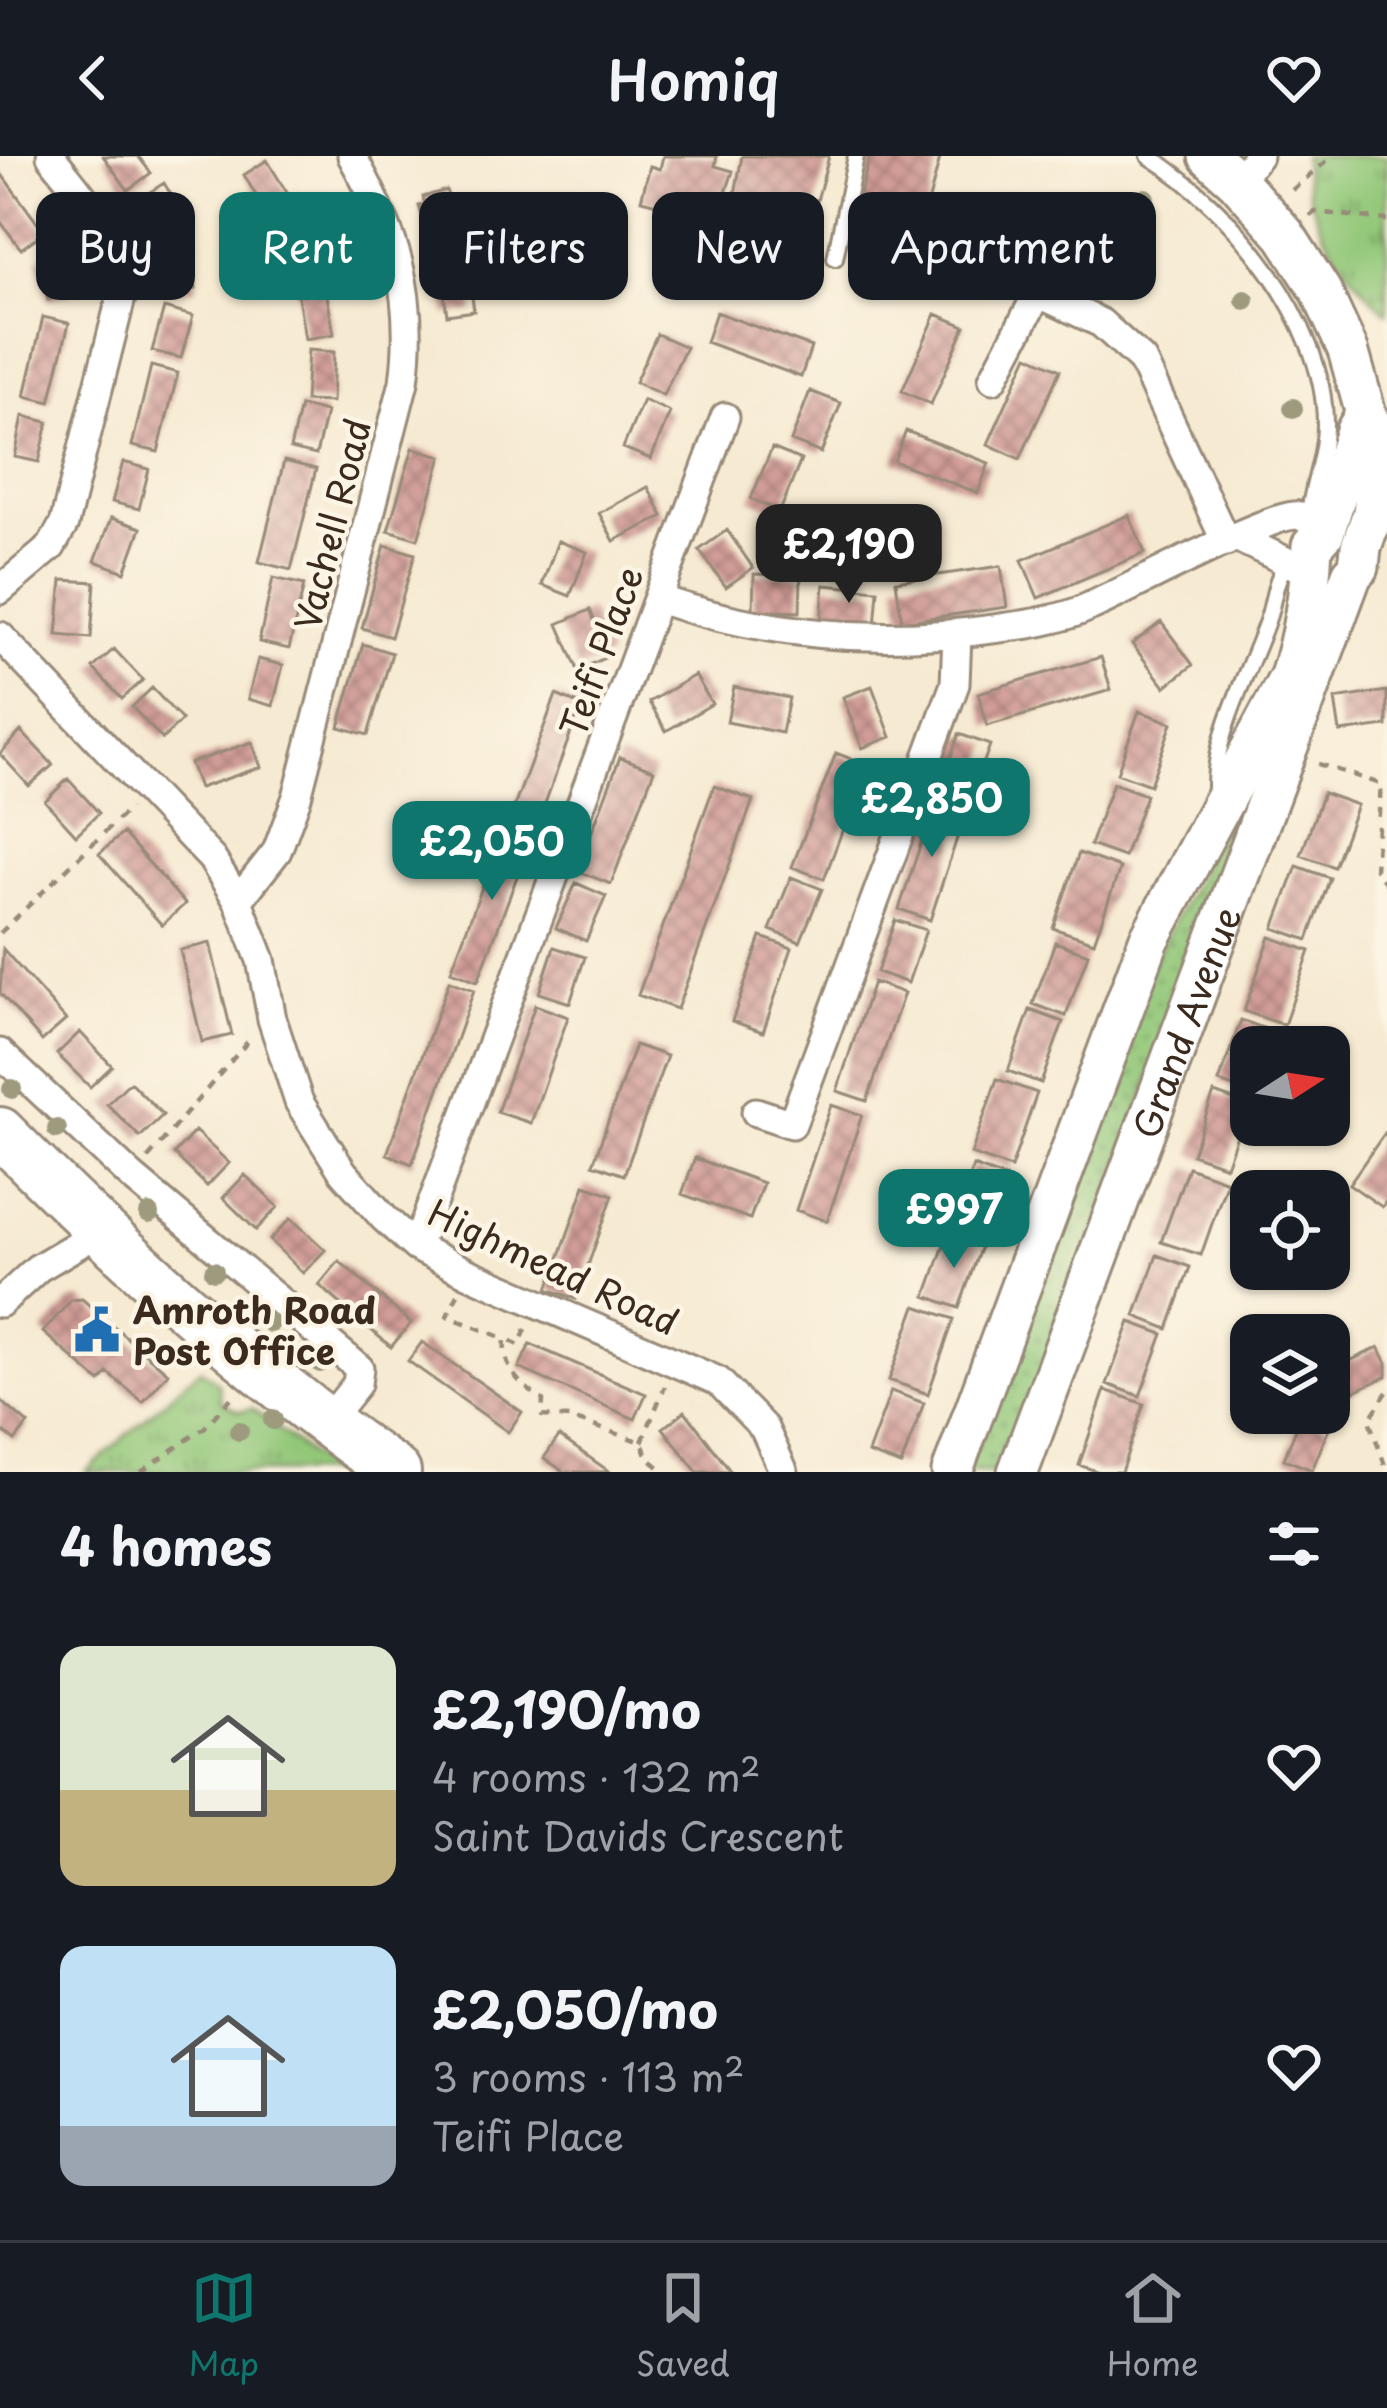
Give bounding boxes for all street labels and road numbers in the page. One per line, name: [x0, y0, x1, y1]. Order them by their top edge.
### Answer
street label: Vachell Road: [279, 413, 383, 635]
street label: Teifi Place: [544, 558, 656, 744]
street label: Grand Avenue: [1118, 898, 1253, 1146]
street label: Highmead Road: [420, 1184, 688, 1348]

